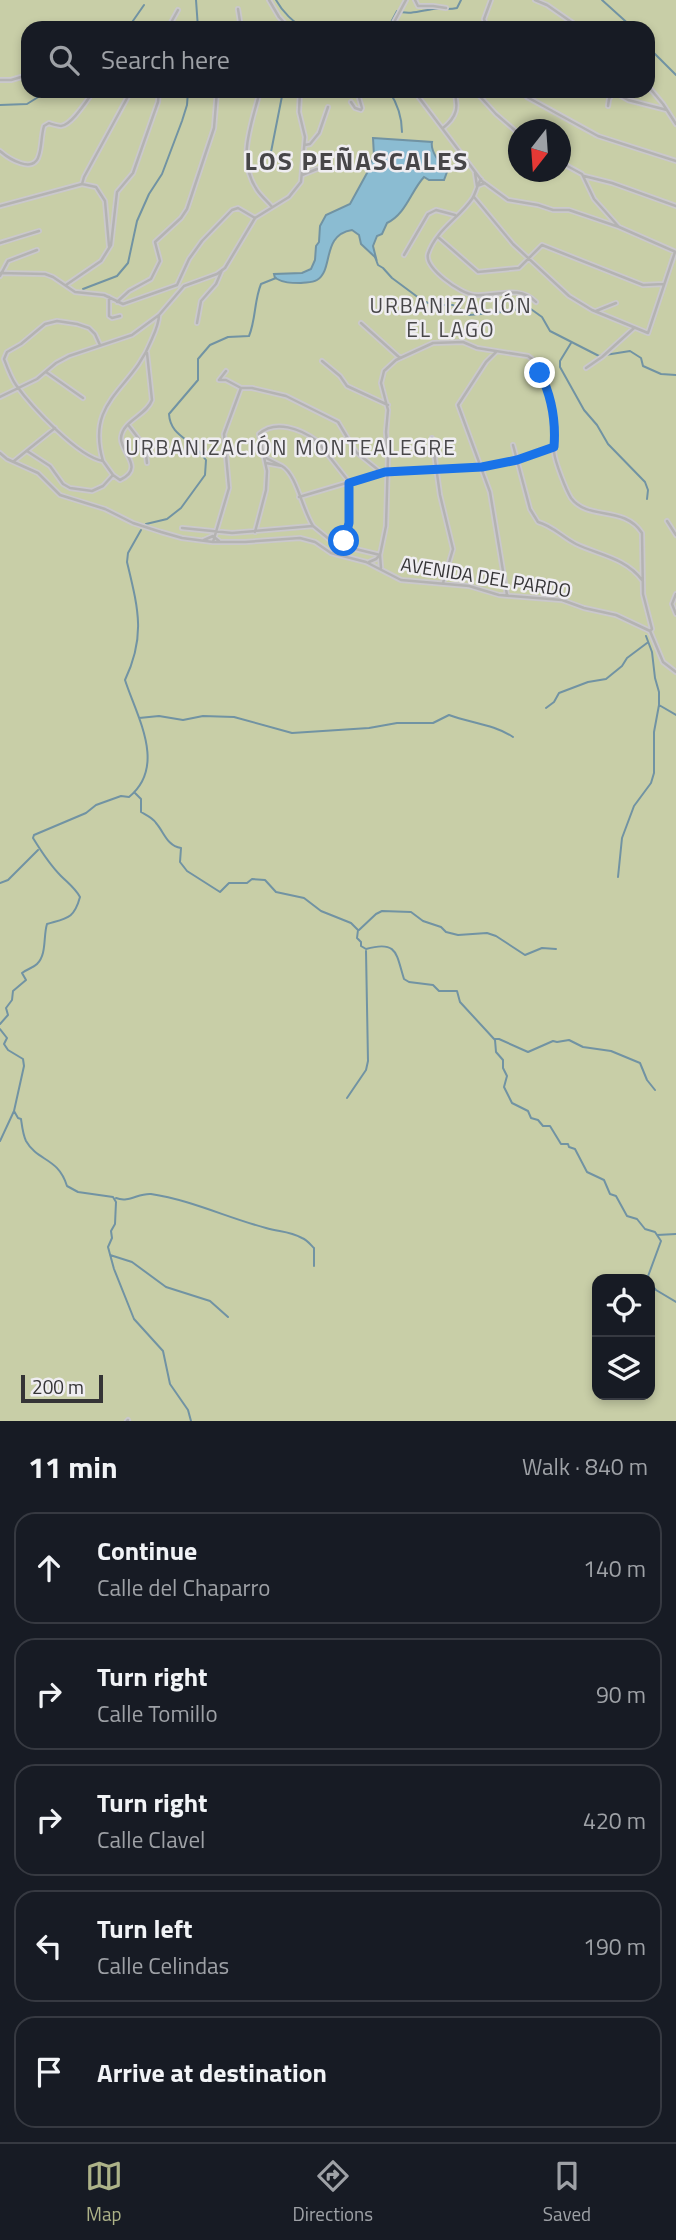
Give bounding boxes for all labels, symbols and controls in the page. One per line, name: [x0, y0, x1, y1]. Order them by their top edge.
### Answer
search box: [21, 21, 655, 98]
text: Search here: [101, 40, 230, 79]
icon: search: [45, 41, 83, 79]
north arrow: [508, 119, 571, 182]
district label: LOS PEÑASCALES: [245, 141, 469, 180]
district label: URBANIZACIÓN EL LAGO: [369, 289, 533, 345]
route end: [524, 357, 555, 388]
district label: URBANIZACIÓN MONTEALEGRE: [125, 431, 457, 463]
route start: [328, 525, 359, 556]
street label: AVENIDA DEL PARDO: [399, 549, 573, 604]
map controls: [592, 1274, 655, 1400]
button: locate: [592, 1274, 655, 1337]
button: layers: [592, 1337, 655, 1400]
scale bar: [21, 1372, 103, 1404]
text: 200 m: [32, 1372, 84, 1401]
text: 11 min: [28, 1444, 118, 1490]
text: Walk · 840 m: [522, 1449, 648, 1484]
text: Continue: [97, 1531, 197, 1570]
icon: ahead: [30, 1549, 68, 1587]
text: 140 m: [583, 1551, 646, 1586]
text: Calle del Chaparro: [97, 1570, 270, 1605]
text: Turn right: [97, 1657, 208, 1696]
icon: right: [30, 1675, 68, 1713]
text: 90 m: [596, 1677, 646, 1712]
text: Calle Tomillo: [97, 1696, 218, 1731]
text: Turn right: [97, 1783, 208, 1822]
icon: right: [30, 1801, 68, 1839]
text: 420 m: [583, 1803, 646, 1838]
text: Calle Clavel: [97, 1822, 205, 1857]
text: Turn left: [97, 1909, 192, 1948]
icon: left: [30, 1927, 68, 1965]
text: 190 m: [583, 1929, 646, 1964]
text: Calle Celindas: [97, 1948, 229, 1983]
icon: arrive: [30, 2053, 68, 2091]
text: Arrive at destination: [97, 2053, 327, 2092]
tab: Map: [85, 2157, 123, 2228]
tab: Directions: [293, 2157, 373, 2228]
tab: Saved: [543, 2157, 591, 2228]

